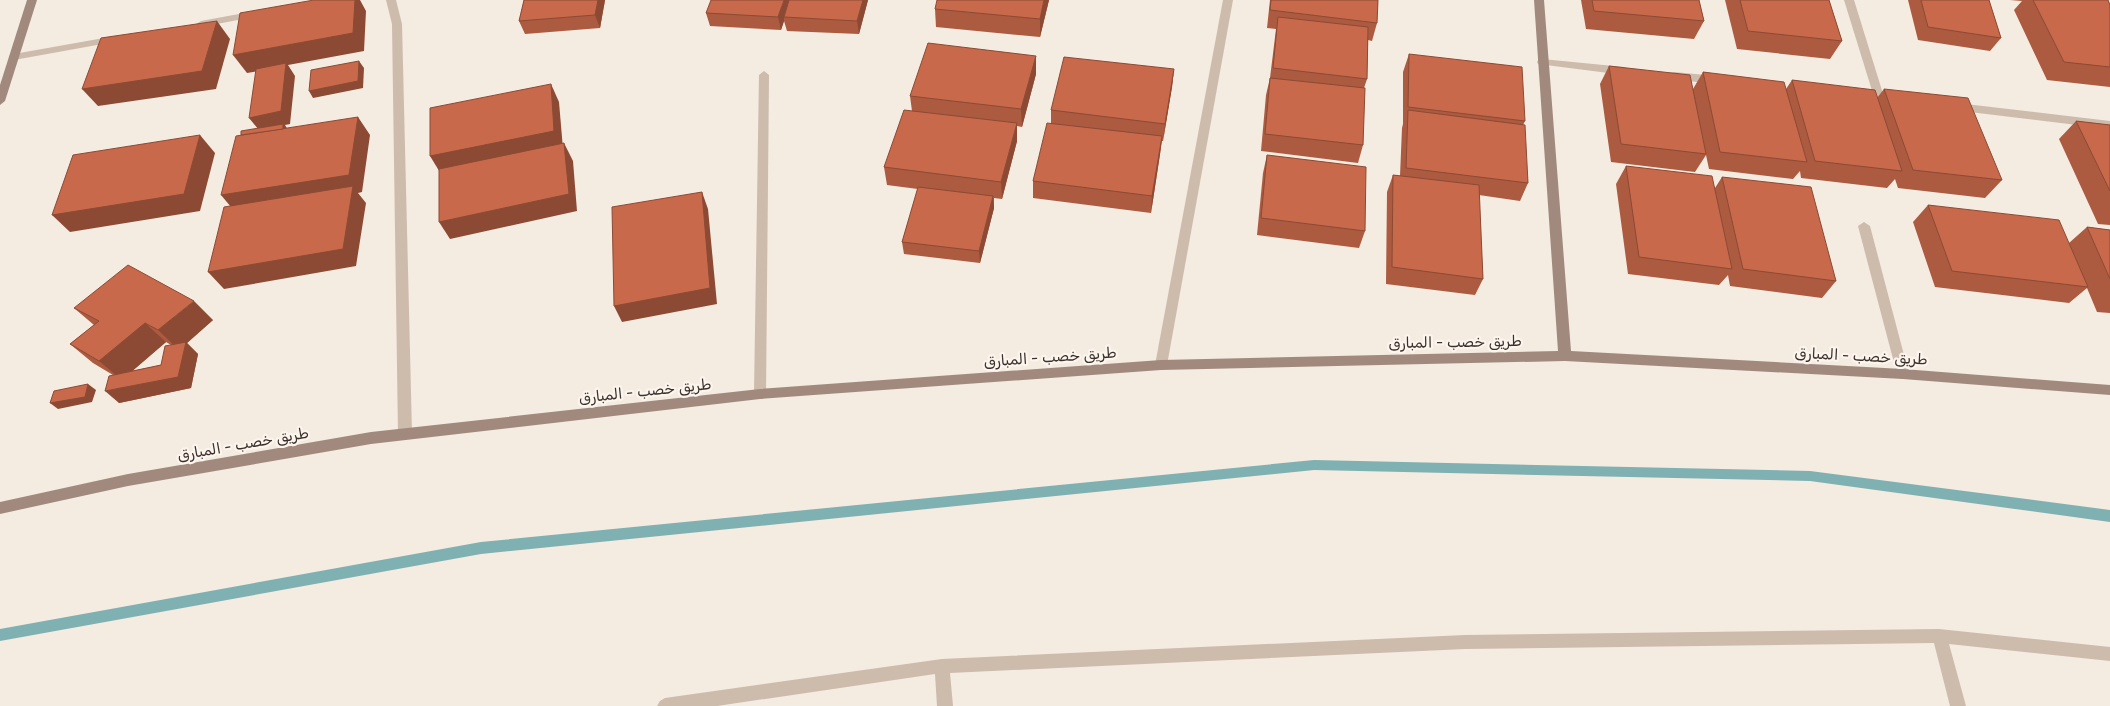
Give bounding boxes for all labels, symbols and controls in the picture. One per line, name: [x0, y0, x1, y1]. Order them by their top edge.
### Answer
street label: طريق خصب - المبارق: [1388, 332, 1522, 352]
street label: طريق خصب - المبارق: [983, 343, 1117, 371]
street label: طريق خصب - المبارق: [1794, 344, 1928, 368]
street label: طريق خصب - المبارق: [578, 375, 712, 407]
street label: طريق خصب - المبارق: [176, 424, 310, 464]

